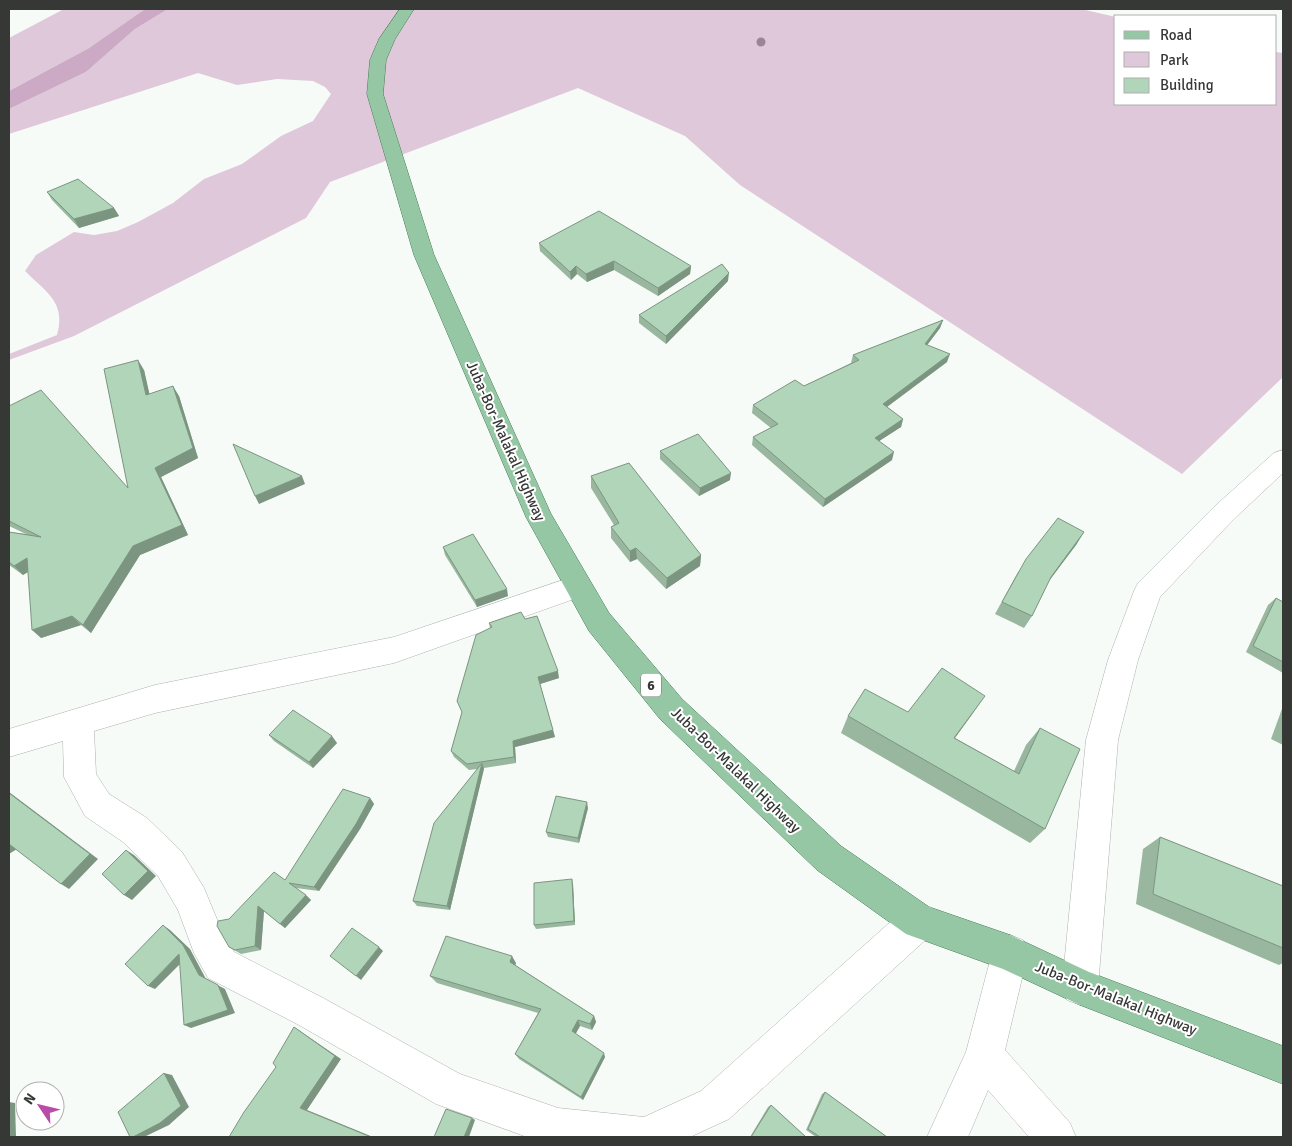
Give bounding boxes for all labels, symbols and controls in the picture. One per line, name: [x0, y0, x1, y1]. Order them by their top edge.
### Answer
legend: [1114, 15, 1277, 105]
text: Road: [1160, 26, 1192, 44]
text: Park: [1160, 51, 1189, 69]
text: Building: [1160, 76, 1214, 94]
street label: Juba-Bor-Malakal Highway: [463, 358, 549, 524]
road number: 6: [641, 674, 661, 696]
street label: Juba-Bor-Malakal Highway: [667, 703, 805, 837]
street label: Juba-Bor-Malakal Highway: [1032, 957, 1200, 1039]
north arrow: [15, 1081, 65, 1131]
text: N: [20, 1090, 40, 1108]

